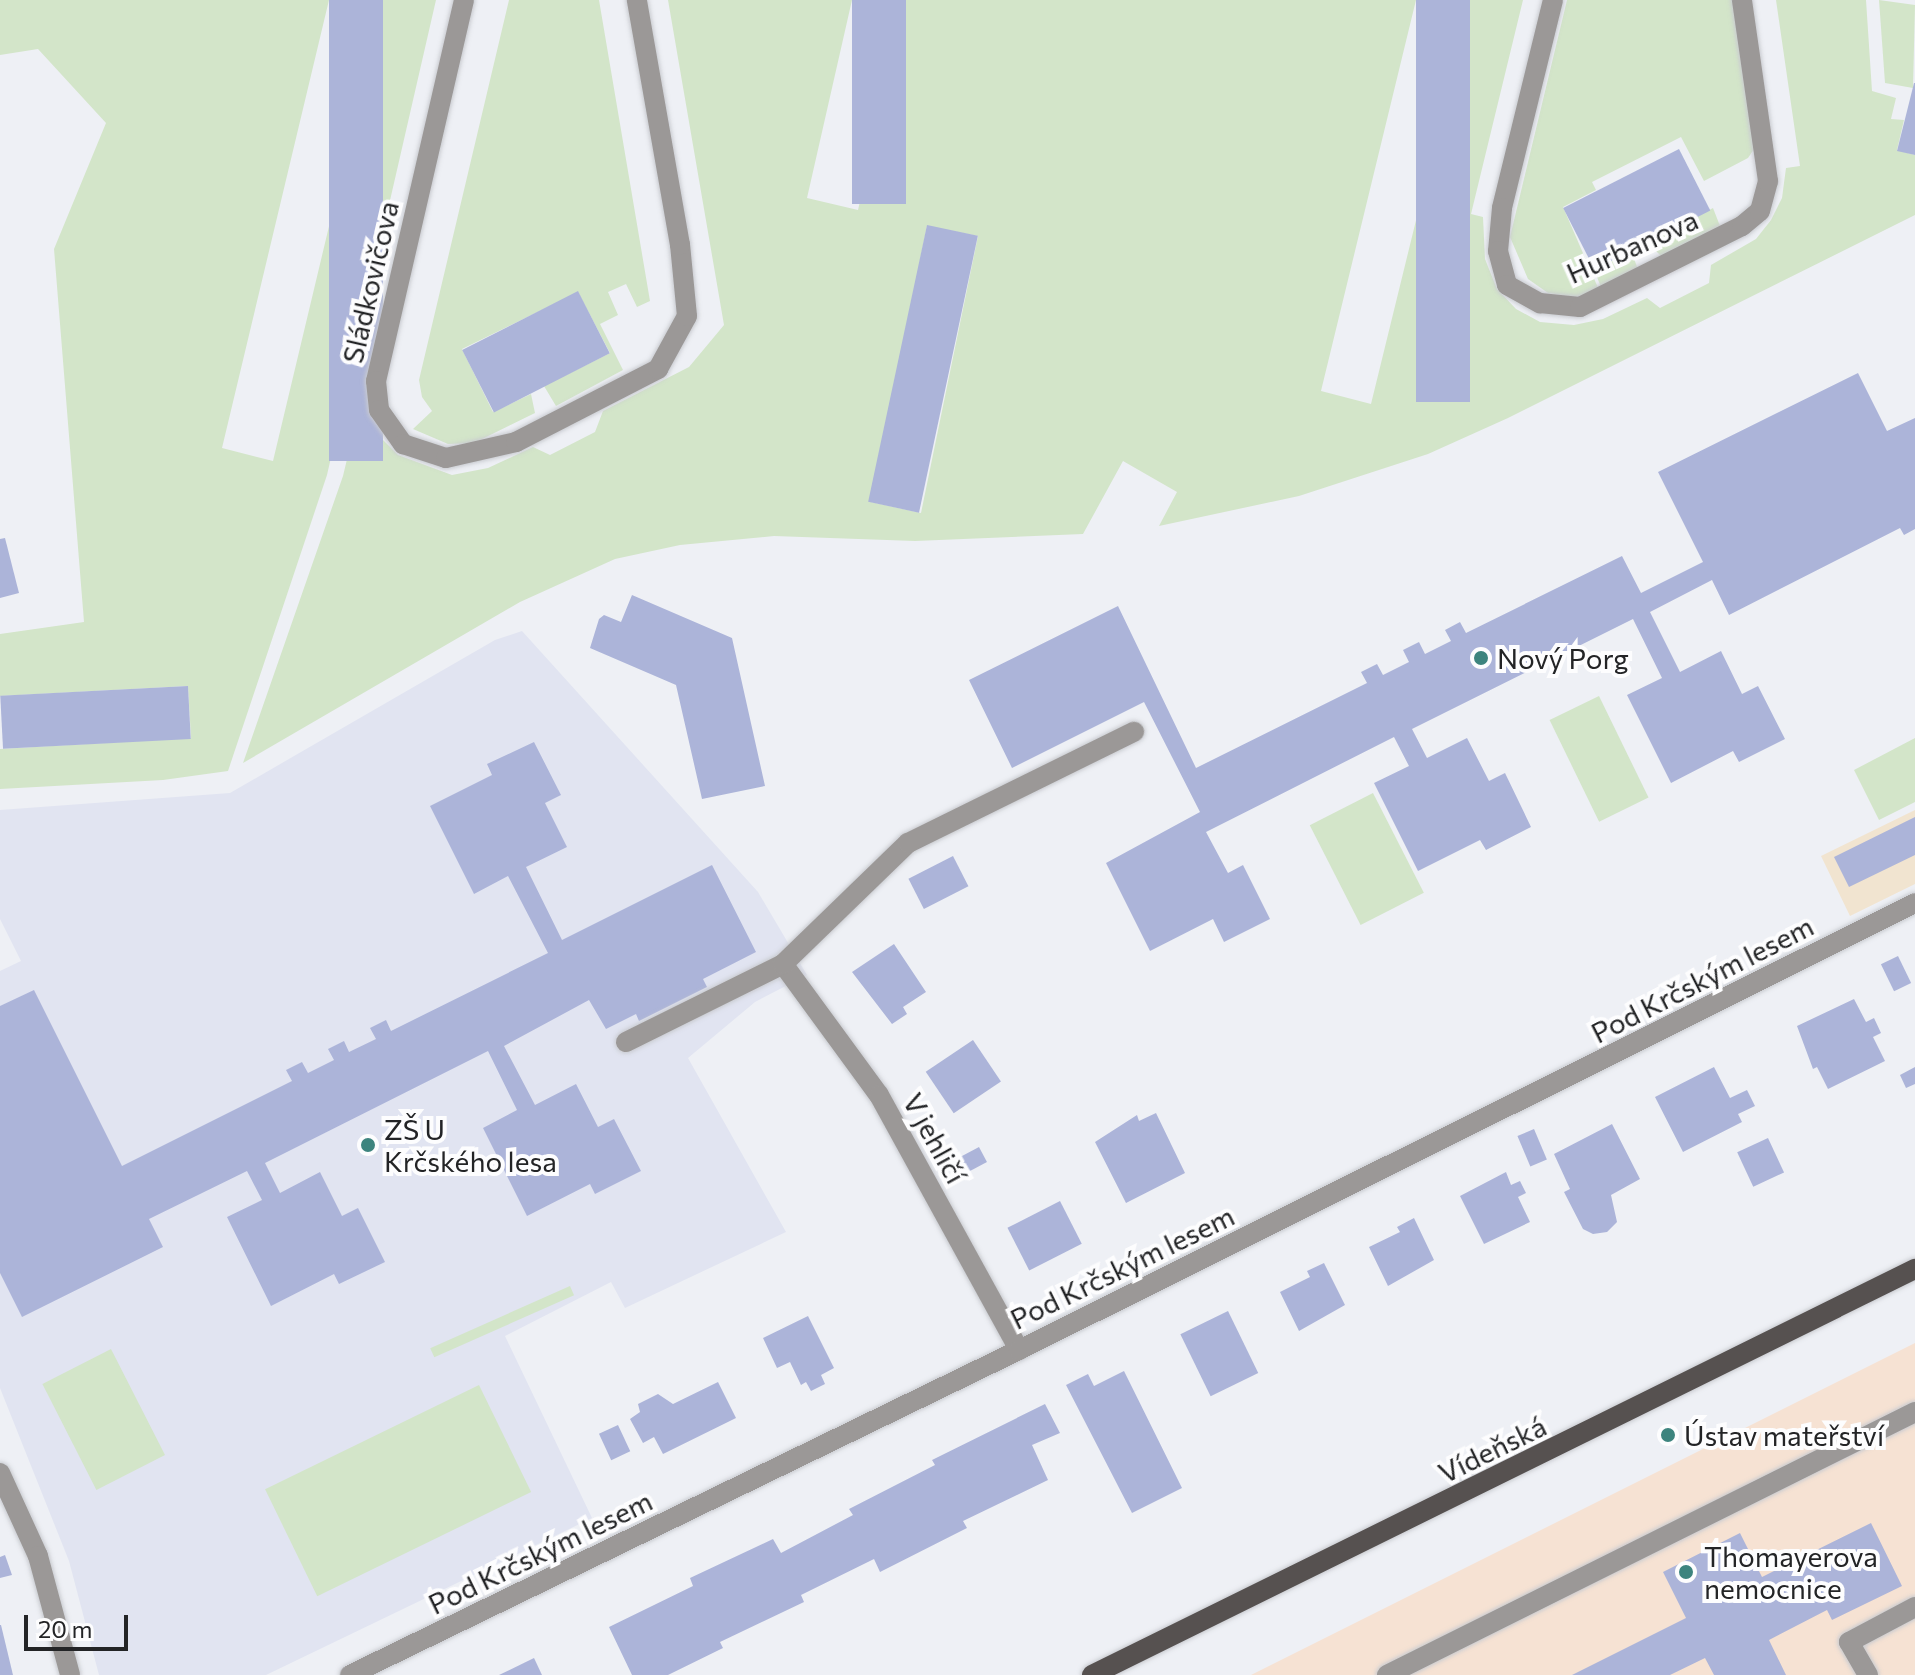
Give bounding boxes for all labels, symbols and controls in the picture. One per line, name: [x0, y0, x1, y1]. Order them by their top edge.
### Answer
street label: Sládkovičova: [335, 198, 405, 366]
street label: Hurbanova: [1561, 202, 1703, 290]
place label: Nový Porg: [1497, 641, 1629, 675]
marker: Nový Porg: [1472, 649, 1490, 667]
street label: Pod Krčským lesem: [1585, 908, 1819, 1050]
street label: V jehličí: [897, 1087, 973, 1189]
place label: ZŠ U Krčského lesa: [384, 1112, 557, 1178]
marker: ZŠ U Krčského lesa: [359, 1136, 377, 1154]
street label: Pod Krčským lesem: [1005, 1198, 1239, 1336]
street label: Vídeňská: [1433, 1409, 1551, 1489]
place label: Ústav mateřství: [1684, 1418, 1884, 1452]
marker: Ústav mateřství: [1659, 1426, 1677, 1444]
street label: Pod Krčským lesem: [423, 1483, 657, 1621]
place label: Thomayerova nemocnice: [1704, 1539, 1878, 1605]
marker: Thomayerova nemocnice: [1675, 1561, 1697, 1583]
scale bar: [28, 1599, 132, 1649]
text: 20 m: [38, 1614, 92, 1643]

